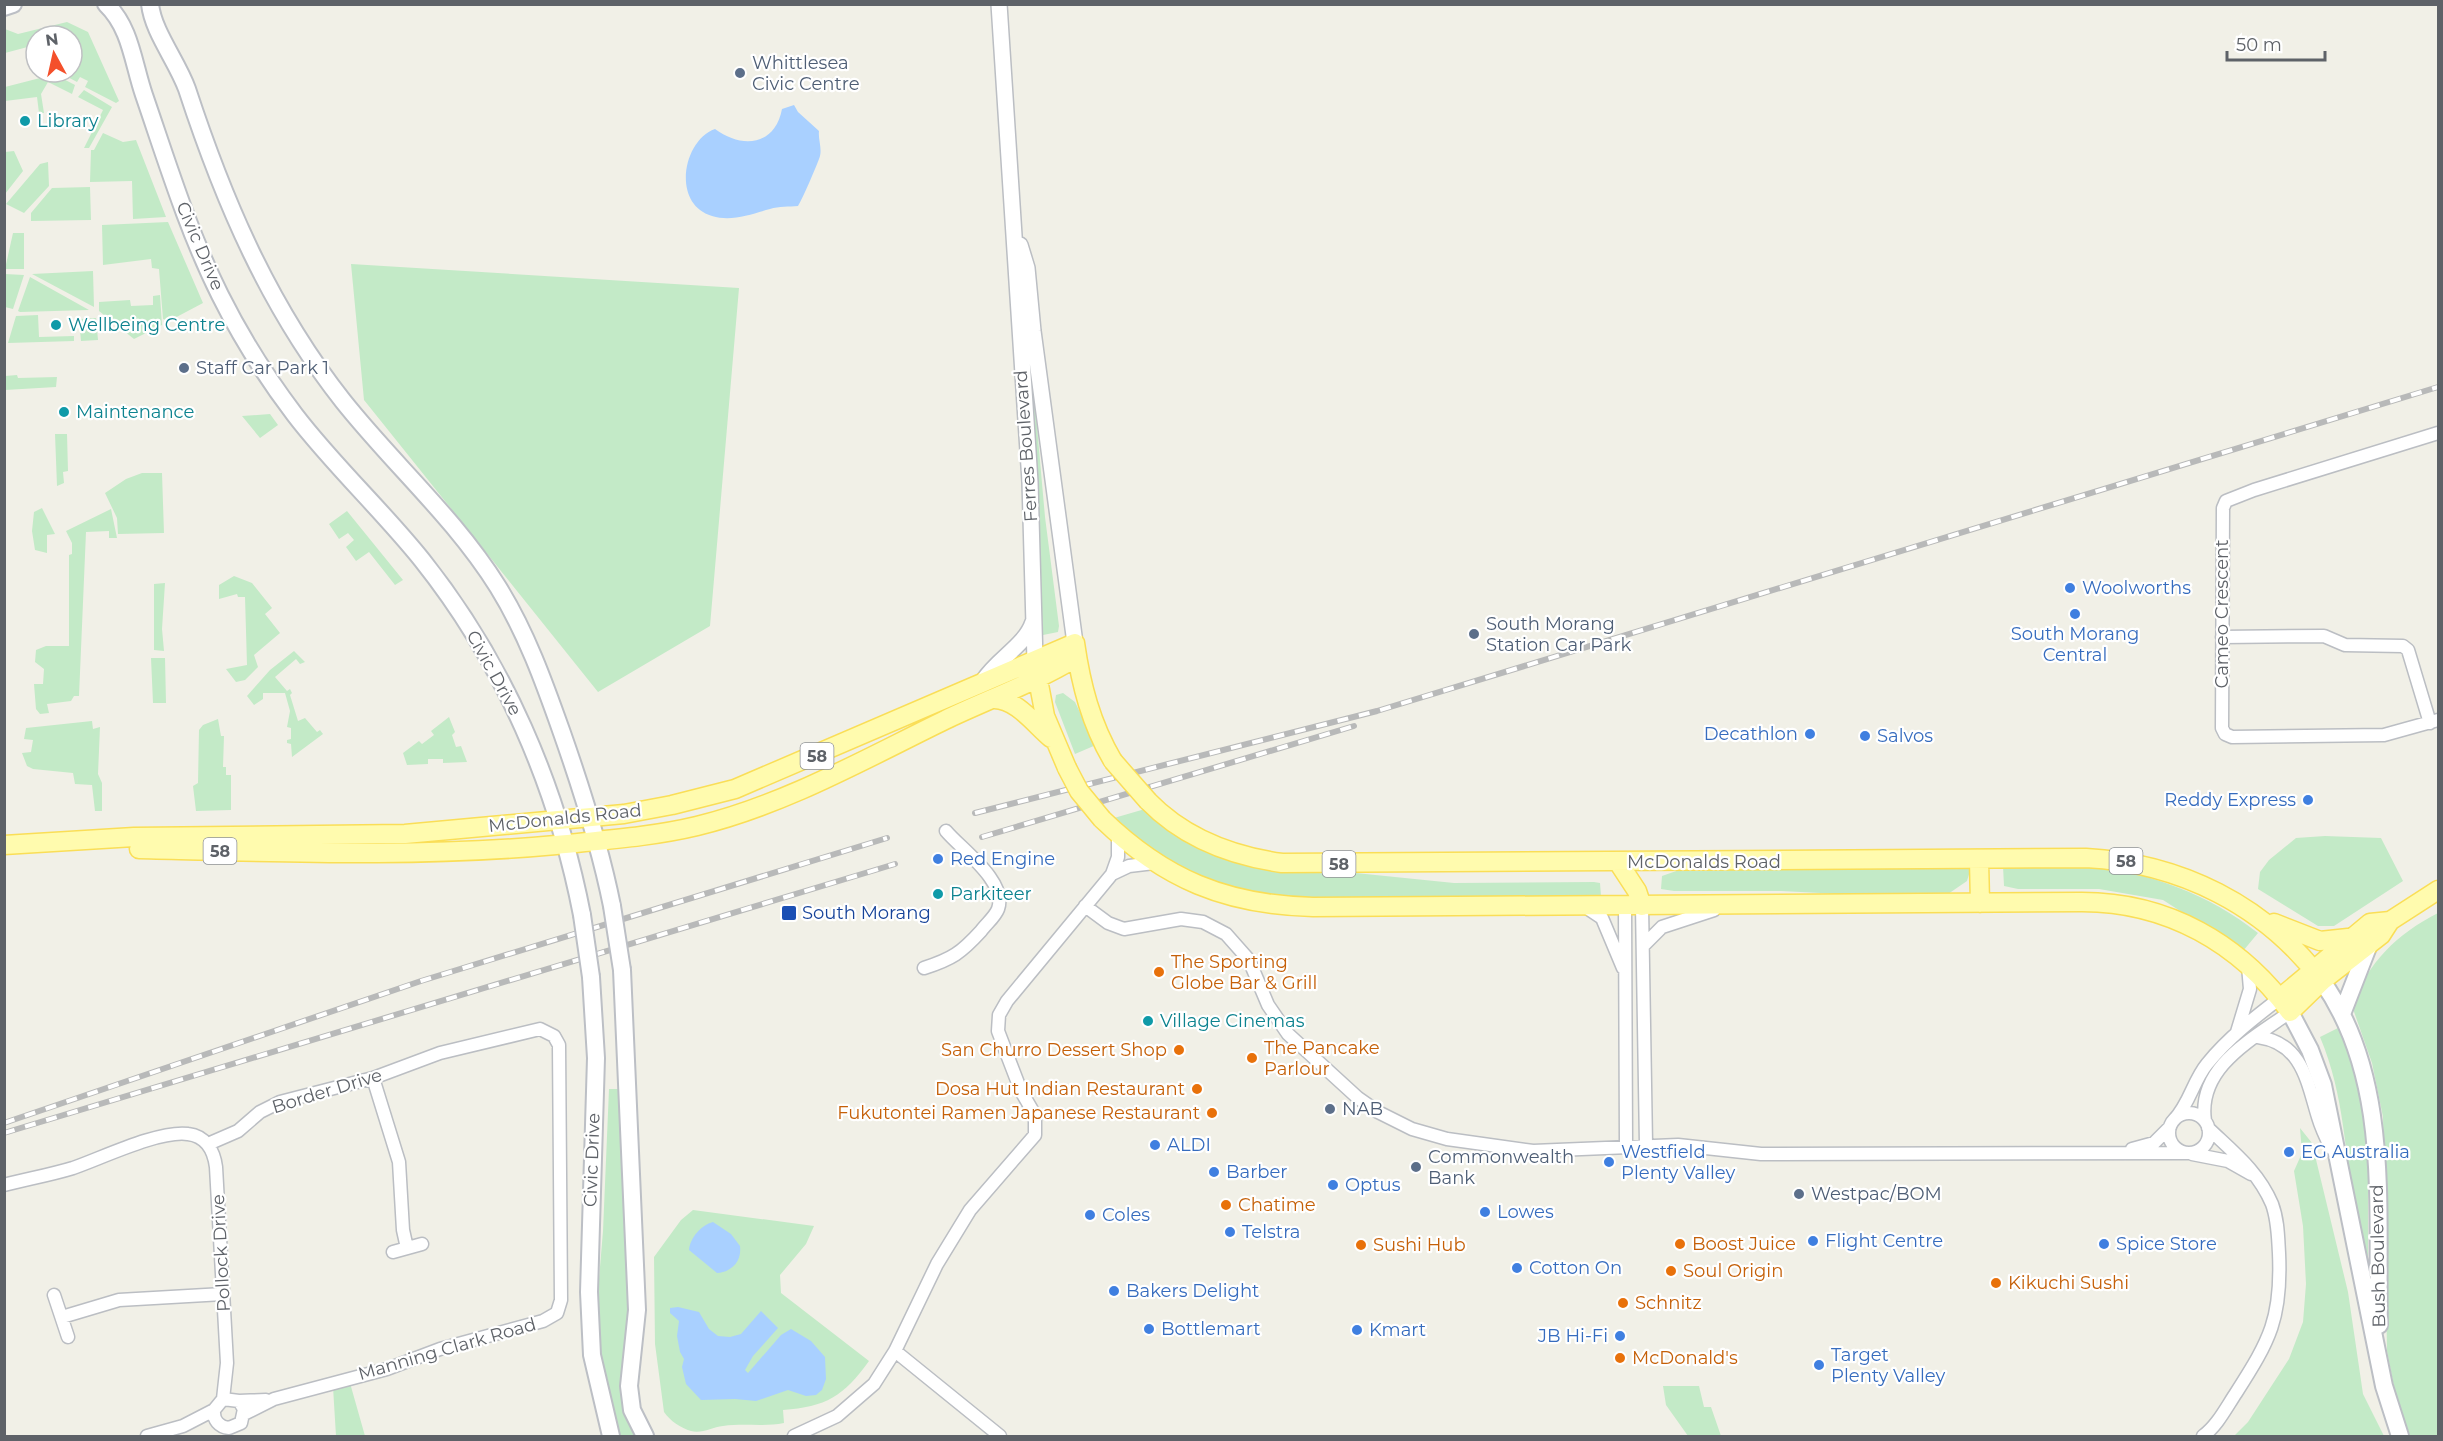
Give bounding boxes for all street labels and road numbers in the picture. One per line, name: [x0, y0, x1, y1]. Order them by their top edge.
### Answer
street label: Civic Drive: [171, 198, 229, 294]
street label: Ferres Boulevard: [1010, 369, 1042, 523]
street label: Cameo Crescent: [2211, 540, 2233, 688]
street label: Civic Drive: [462, 626, 527, 720]
road number: 58: [800, 743, 834, 769]
street label: McDonalds Road: [487, 799, 643, 837]
road number: 58: [204, 838, 236, 864]
road number: 58: [2110, 848, 2142, 874]
road number: 58: [1322, 851, 1356, 877]
street label: McDonalds Road: [1627, 851, 1781, 873]
street label: Border Drive: [269, 1064, 385, 1118]
street label: Civic Drive: [579, 1112, 605, 1207]
street label: Bush Boulevard: [2366, 1184, 2390, 1328]
street label: Pollock Drive: [207, 1194, 235, 1312]
street label: Manning Clark Road: [356, 1313, 538, 1385]

